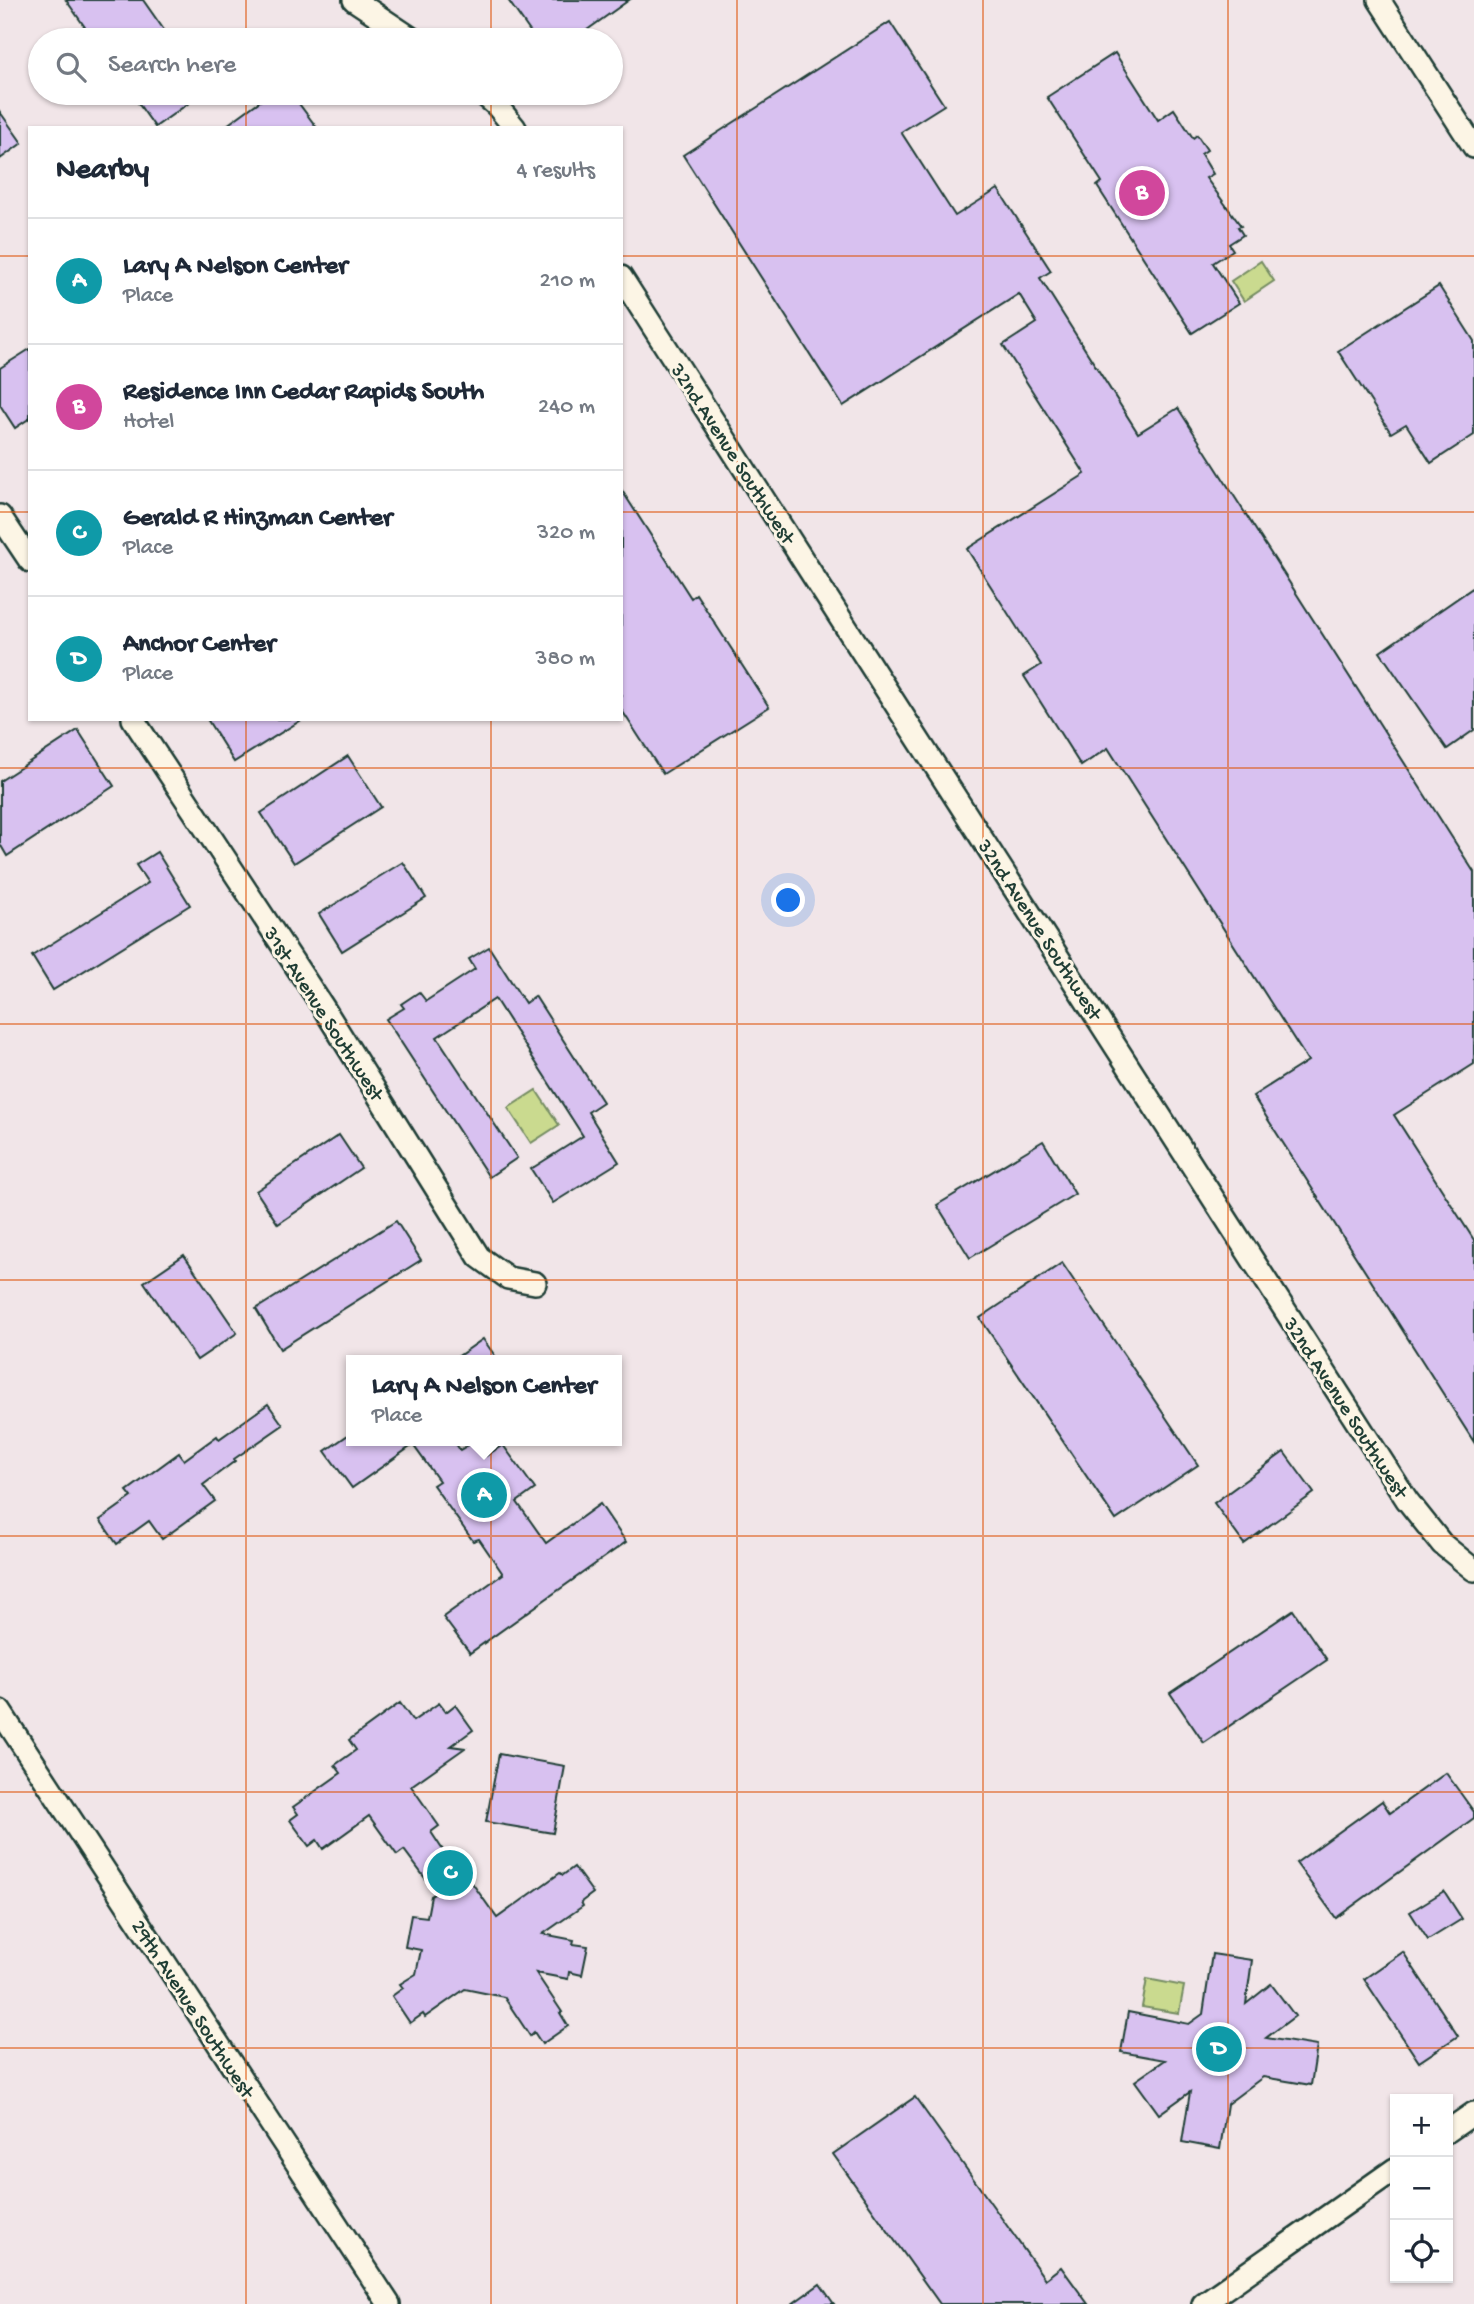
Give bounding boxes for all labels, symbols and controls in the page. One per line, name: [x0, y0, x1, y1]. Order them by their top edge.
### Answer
search box: [28, 28, 623, 105]
icon: search: [52, 48, 90, 86]
text: Search here: [108, 51, 236, 82]
text: Nearby: [56, 154, 149, 189]
text: 4 results: [516, 158, 595, 185]
pin: B: [1119, 167, 1165, 219]
text: Lary A Nelson Center: [123, 252, 347, 283]
text: A: [72, 268, 86, 295]
text: 210 m: [540, 268, 595, 295]
text: Place: [123, 283, 173, 310]
street label: 32nd Avenue Southwest: [663, 359, 800, 552]
text: Residence Inn Cedar Rapids South: [123, 378, 484, 409]
text: B: [73, 394, 85, 421]
text: 240 m: [538, 394, 595, 421]
text: Hotel: [123, 409, 174, 436]
text: Gerald R Hinzman Center: [123, 504, 392, 535]
text: C: [73, 520, 85, 547]
text: 320 m: [537, 520, 595, 547]
text: Place: [123, 535, 173, 562]
text: Anchor Center: [123, 630, 275, 661]
text: D: [72, 646, 87, 673]
text: 380 m: [536, 646, 595, 673]
text: Place: [123, 661, 173, 688]
street label: 32nd Avenue Southwest: [970, 835, 1107, 1028]
your location: [771, 883, 805, 917]
street label: 31st Avenue Southwest: [256, 922, 389, 1109]
street label: 32nd Avenue Southwest: [1276, 1313, 1413, 1506]
popup: [346, 1355, 622, 1446]
text: Lary A Nelson Center: [372, 1372, 596, 1403]
text: Place: [372, 1403, 422, 1430]
pin: A: [461, 1469, 507, 1521]
pin: C: [427, 1847, 473, 1899]
street label: 29th Avenue Southwest: [124, 1916, 259, 2106]
pin: D: [1196, 2023, 1242, 2075]
map controls: [1390, 2094, 1453, 2283]
button: +: [1390, 2094, 1453, 2157]
button: −: [1390, 2157, 1453, 2220]
button: locate: [1390, 2220, 1453, 2283]

